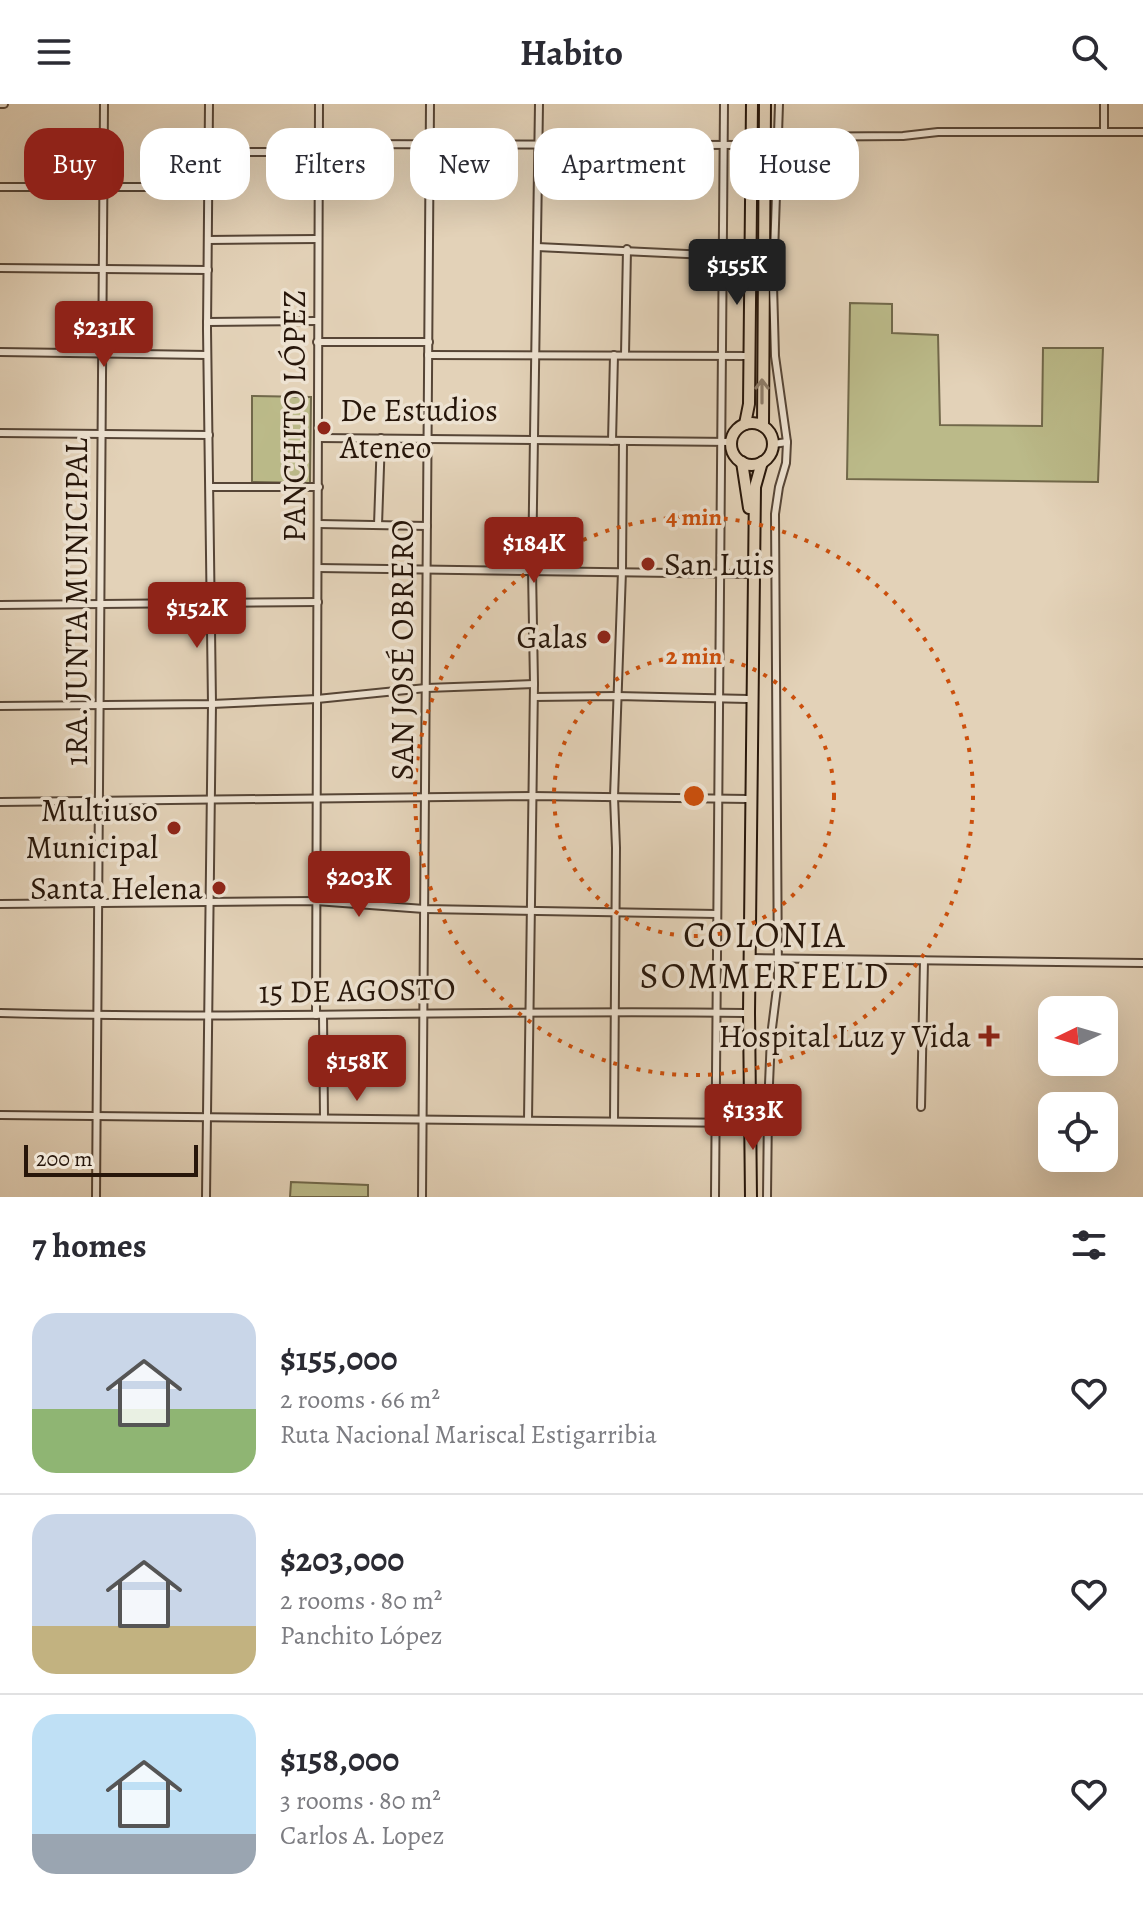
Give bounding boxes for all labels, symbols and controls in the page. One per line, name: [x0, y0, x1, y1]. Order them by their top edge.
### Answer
text: Habito: [520, 28, 623, 77]
icon: menu: [32, 30, 76, 74]
icon: search: [1067, 30, 1111, 74]
chip: Buy: [24, 128, 124, 200]
chip: Rent: [140, 128, 250, 200]
chip: Filters: [266, 128, 394, 200]
chip: New: [410, 128, 518, 200]
chip: Apartment: [534, 128, 714, 200]
chip: House: [730, 128, 859, 200]
pin: $155K: [681, 239, 793, 307]
text: $155K: [707, 247, 767, 282]
street label: PANCHITO LÓPEZ: [272, 290, 316, 542]
pin: $231K: [48, 301, 160, 369]
text: $231K: [73, 309, 135, 344]
one-way arrow: [754, 378, 770, 405]
place label: De Estudios Ateneo: [339, 388, 498, 469]
marker: De Estudios Ateneo: [315, 419, 333, 437]
street label: 1RA. JUNTA MUNICIPAL: [54, 437, 98, 766]
text: 4 min: [666, 501, 723, 533]
pin: $184K: [478, 517, 590, 585]
street label: SAN JOSÉ OBRERO: [380, 520, 424, 780]
text: $184K: [502, 525, 566, 560]
place label: San Luis: [664, 542, 775, 586]
marker: San Luis: [639, 555, 657, 573]
pin: $152K: [141, 582, 253, 650]
text: $152K: [166, 590, 228, 625]
place label: Galas: [516, 615, 588, 659]
marker: Galas: [595, 628, 613, 646]
text: 2 min: [666, 640, 723, 672]
centre of rings: [680, 782, 708, 810]
place label: Multiuso Municipal: [25, 788, 158, 869]
marker: Multiuso Municipal: [165, 819, 183, 837]
pin: $203K: [303, 851, 415, 919]
text: $203K: [326, 859, 392, 894]
place label: Santa Helena: [30, 866, 203, 910]
marker: Santa Helena: [210, 879, 228, 897]
district label: COLONIA SOMMERFELD: [640, 910, 890, 1000]
street label: 15 DE AGOSTO: [258, 966, 456, 1014]
north arrow: [1038, 996, 1118, 1076]
map controls: [1038, 996, 1118, 1172]
place label: Hospital Luz y Vida: [719, 1014, 971, 1058]
marker: Hospital Luz y Vida: [978, 1025, 1000, 1047]
pin: $158K: [301, 1035, 413, 1103]
text: $158K: [326, 1043, 388, 1078]
pin: $133K: [697, 1084, 809, 1152]
text: $133K: [723, 1092, 783, 1127]
button: locate: [1038, 1092, 1118, 1172]
scale bar: [24, 1141, 198, 1177]
text: 200 m: [36, 1144, 93, 1174]
text: 7 homes: [32, 1222, 147, 1269]
icon: filters: [1067, 1223, 1111, 1267]
text: $155,000: [280, 1335, 398, 1382]
icon: home: [96, 1345, 192, 1441]
icon: heart: [1067, 1371, 1111, 1415]
text: 2 rooms · 66 m²: [280, 1382, 440, 1417]
text: Ruta Nacional Mariscal Estigarribia: [280, 1417, 657, 1452]
text: $203,000: [280, 1536, 404, 1583]
icon: home: [96, 1546, 192, 1642]
icon: heart: [1067, 1572, 1111, 1616]
text: 2 rooms · 80 m²: [280, 1583, 442, 1618]
text: Panchito López: [280, 1618, 443, 1653]
text: $158,000: [280, 1736, 399, 1783]
icon: home: [96, 1746, 192, 1842]
icon: heart: [1067, 1772, 1111, 1816]
text: 3 rooms · 80 m²: [280, 1783, 441, 1818]
text: Carlos A. Lopez: [280, 1818, 444, 1853]

